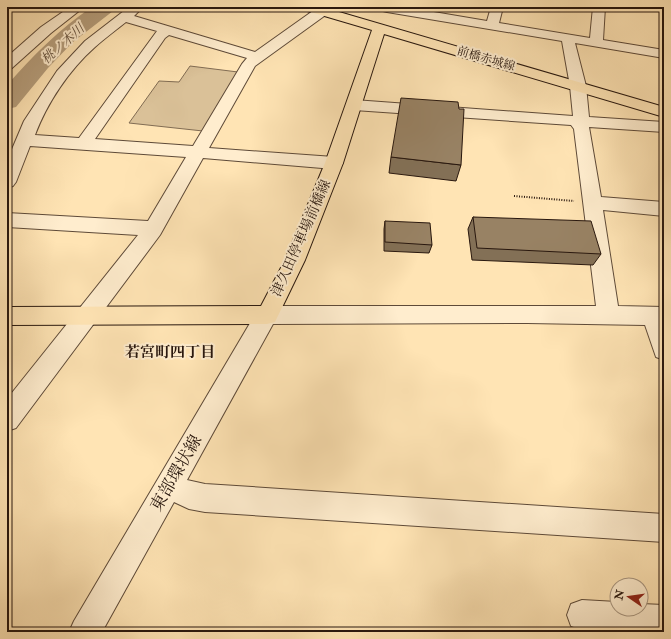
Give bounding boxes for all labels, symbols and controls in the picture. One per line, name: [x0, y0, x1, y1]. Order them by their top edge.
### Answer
water label: 桃ノ木川: [38, 19, 89, 67]
street label: 前橋赤城線: [455, 44, 517, 74]
street label: 津久田停車場前橋線: [268, 177, 334, 299]
district label: 若宮町四丁目: [125, 343, 215, 362]
street label: 東部環状線: [146, 431, 206, 515]
north arrow: [609, 577, 649, 617]
text: N: [612, 587, 627, 602]

